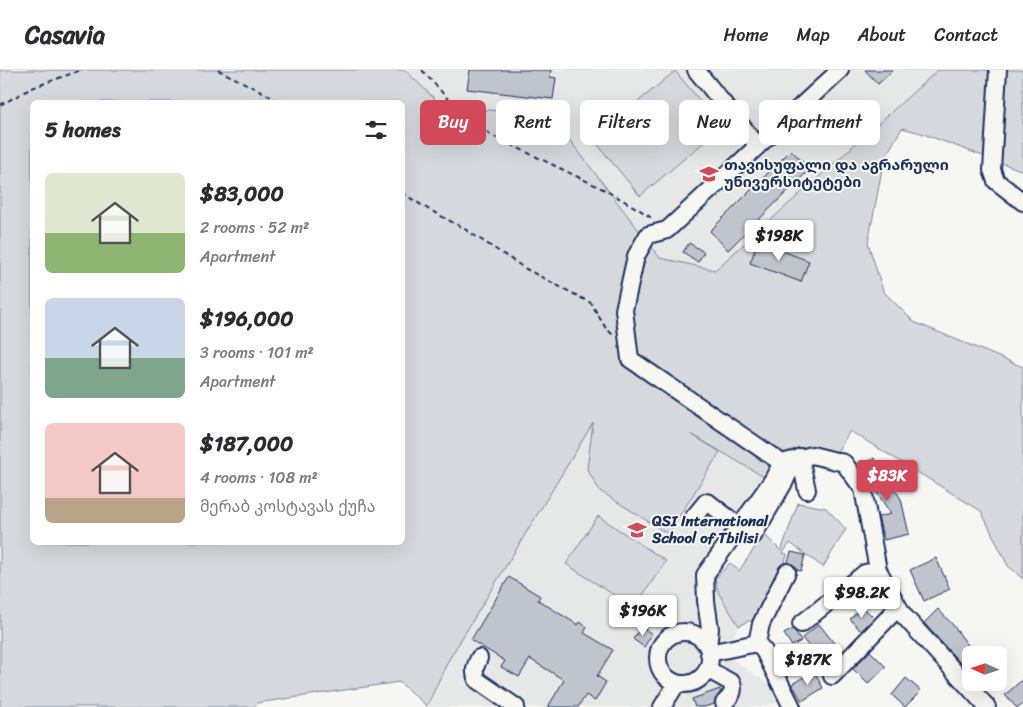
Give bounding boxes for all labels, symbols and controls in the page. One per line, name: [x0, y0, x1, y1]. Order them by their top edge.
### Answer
text: Casavia: [25, 14, 105, 56]
text: Home: [724, 19, 769, 51]
text: Map: [797, 19, 830, 51]
text: About: [858, 19, 906, 51]
text: Contact: [934, 19, 998, 51]
chip: Buy: [420, 100, 486, 145]
chip: Rent: [496, 100, 570, 145]
chip: Filters: [580, 100, 669, 145]
chip: New: [679, 100, 749, 145]
chip: Apartment: [759, 100, 880, 145]
text: 5 homes: [45, 111, 121, 149]
icon: filters: [362, 116, 390, 144]
place label: თავისუფალი და აგრარული უნივერსიტეტები: [724, 152, 949, 195]
school or university icon: თავისუფალი და აგრარული უნივერსიტეტები: [698, 163, 720, 185]
text: $83,000: [200, 175, 284, 213]
icon: home: [85, 193, 145, 253]
text: 2 rooms · 52 m²: [200, 213, 309, 242]
pin: $198K: [744, 220, 814, 262]
text: $198K: [756, 221, 802, 250]
text: Apartment: [200, 242, 276, 271]
text: $196,000: [200, 300, 293, 338]
icon: home: [85, 318, 145, 378]
text: 3 rooms · 101 m²: [200, 338, 314, 367]
text: Apartment: [200, 367, 276, 396]
text: $187,000: [200, 425, 293, 463]
icon: home: [85, 443, 145, 503]
pin: $83K: [857, 460, 917, 502]
text: $83K: [868, 461, 906, 490]
text: 4 rooms · 108 m²: [200, 463, 318, 492]
text: მერაბ კოსტავას ქუჩა: [200, 492, 376, 521]
place label: QSI International School of Tbilisi: [651, 508, 769, 551]
school or university icon: QSI International School of Tbilisi: [626, 519, 648, 541]
pin: $98.2K: [821, 576, 903, 619]
text: $98.2K: [835, 578, 889, 607]
pin: $196K: [608, 594, 678, 637]
text: $196K: [620, 596, 666, 625]
pin: $187K: [773, 644, 843, 686]
text: $187K: [785, 645, 831, 674]
north arrow: [962, 646, 1008, 691]
map controls: [962, 646, 1007, 691]

